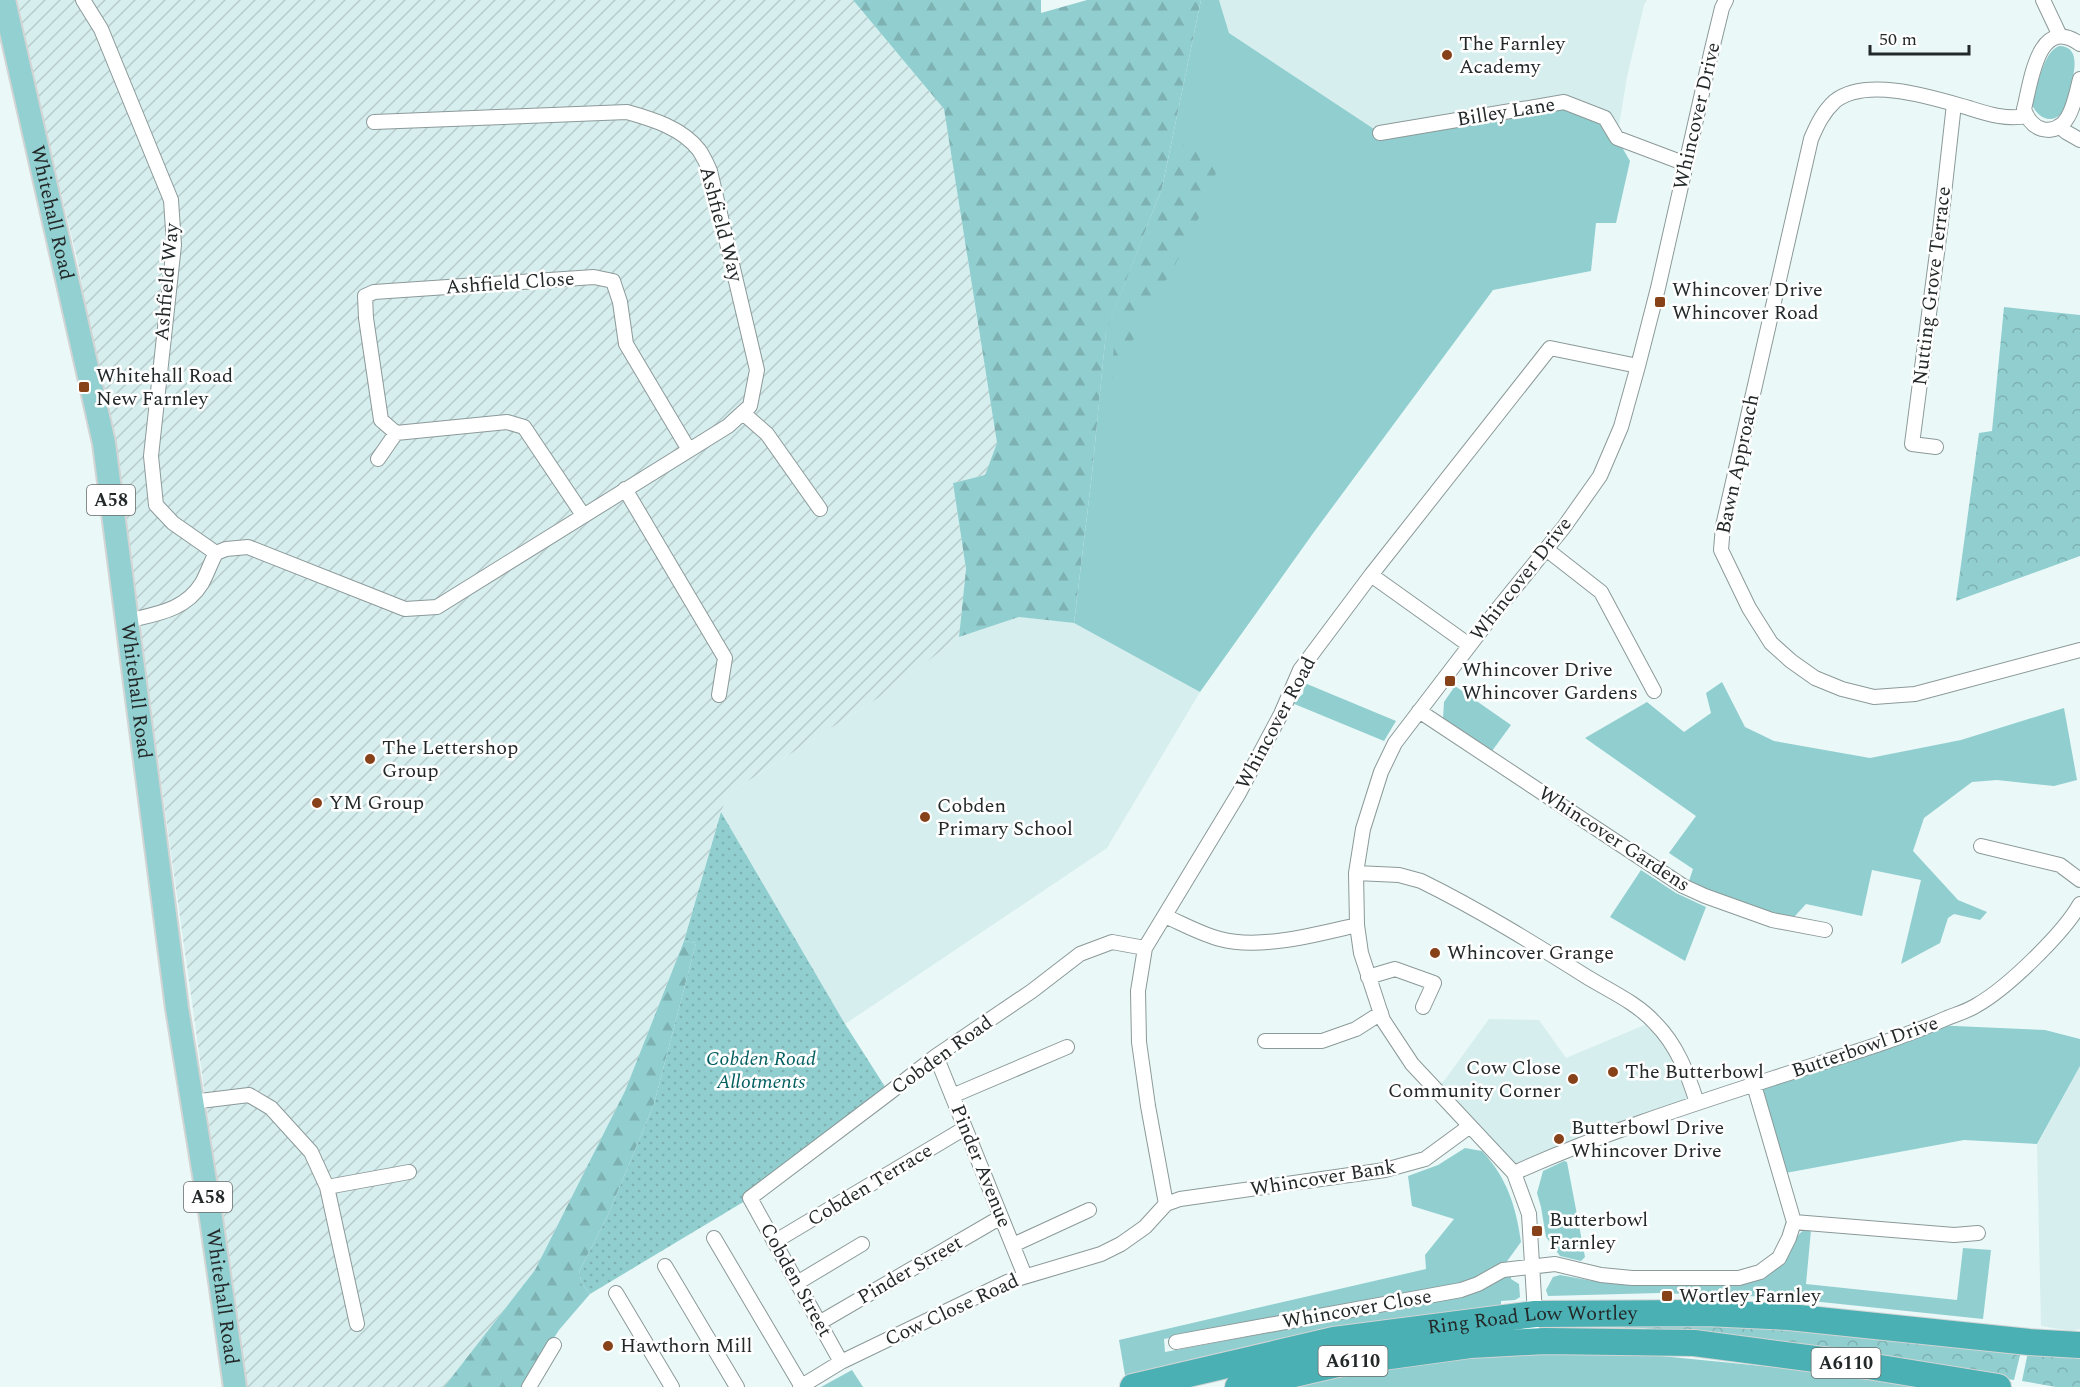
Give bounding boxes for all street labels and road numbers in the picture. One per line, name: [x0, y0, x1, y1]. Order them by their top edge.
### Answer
street label: Whincover Drive: [1665, 39, 1729, 193]
street label: Billey Lane: [1455, 89, 1557, 135]
street label: Whitehall Road: [22, 142, 82, 283]
street label: Ashfield Way: [691, 163, 751, 286]
street label: Nutting Grove Terrace: [1905, 185, 1959, 387]
street label: Ashfield Way: [147, 220, 187, 342]
street label: Ashfield Close: [444, 264, 576, 302]
street label: Bawn Approach: [1709, 391, 1767, 537]
road number: A58: [87, 485, 135, 515]
street label: Whincover Drive: [1463, 510, 1579, 648]
street label: Whitehall Road: [112, 621, 160, 761]
street label: Whincover Road: [1228, 651, 1324, 795]
street label: Whincover Gardens: [1532, 779, 1696, 899]
street label: Cobden Road: [885, 1008, 999, 1102]
street label: Butterbowl Drive: [1788, 1008, 1942, 1086]
street label: Pinder Avenue: [943, 1100, 1019, 1232]
street label: Cobden Terrace: [802, 1136, 938, 1234]
street label: Whincover Bank: [1248, 1152, 1398, 1204]
road number: A58: [184, 1182, 232, 1212]
street label: Cobden Street: [752, 1217, 840, 1343]
street label: Whitehall Road: [198, 1227, 247, 1367]
street label: Pinder Street: [852, 1228, 968, 1312]
street label: Cow Close Road: [880, 1266, 1024, 1354]
street label: Whincover Close: [1280, 1281, 1434, 1337]
street label: Ring Road Low Wortley: [1425, 1298, 1639, 1343]
road number: A6110: [1318, 1346, 1388, 1376]
road number: A6110: [1812, 1348, 1880, 1378]

